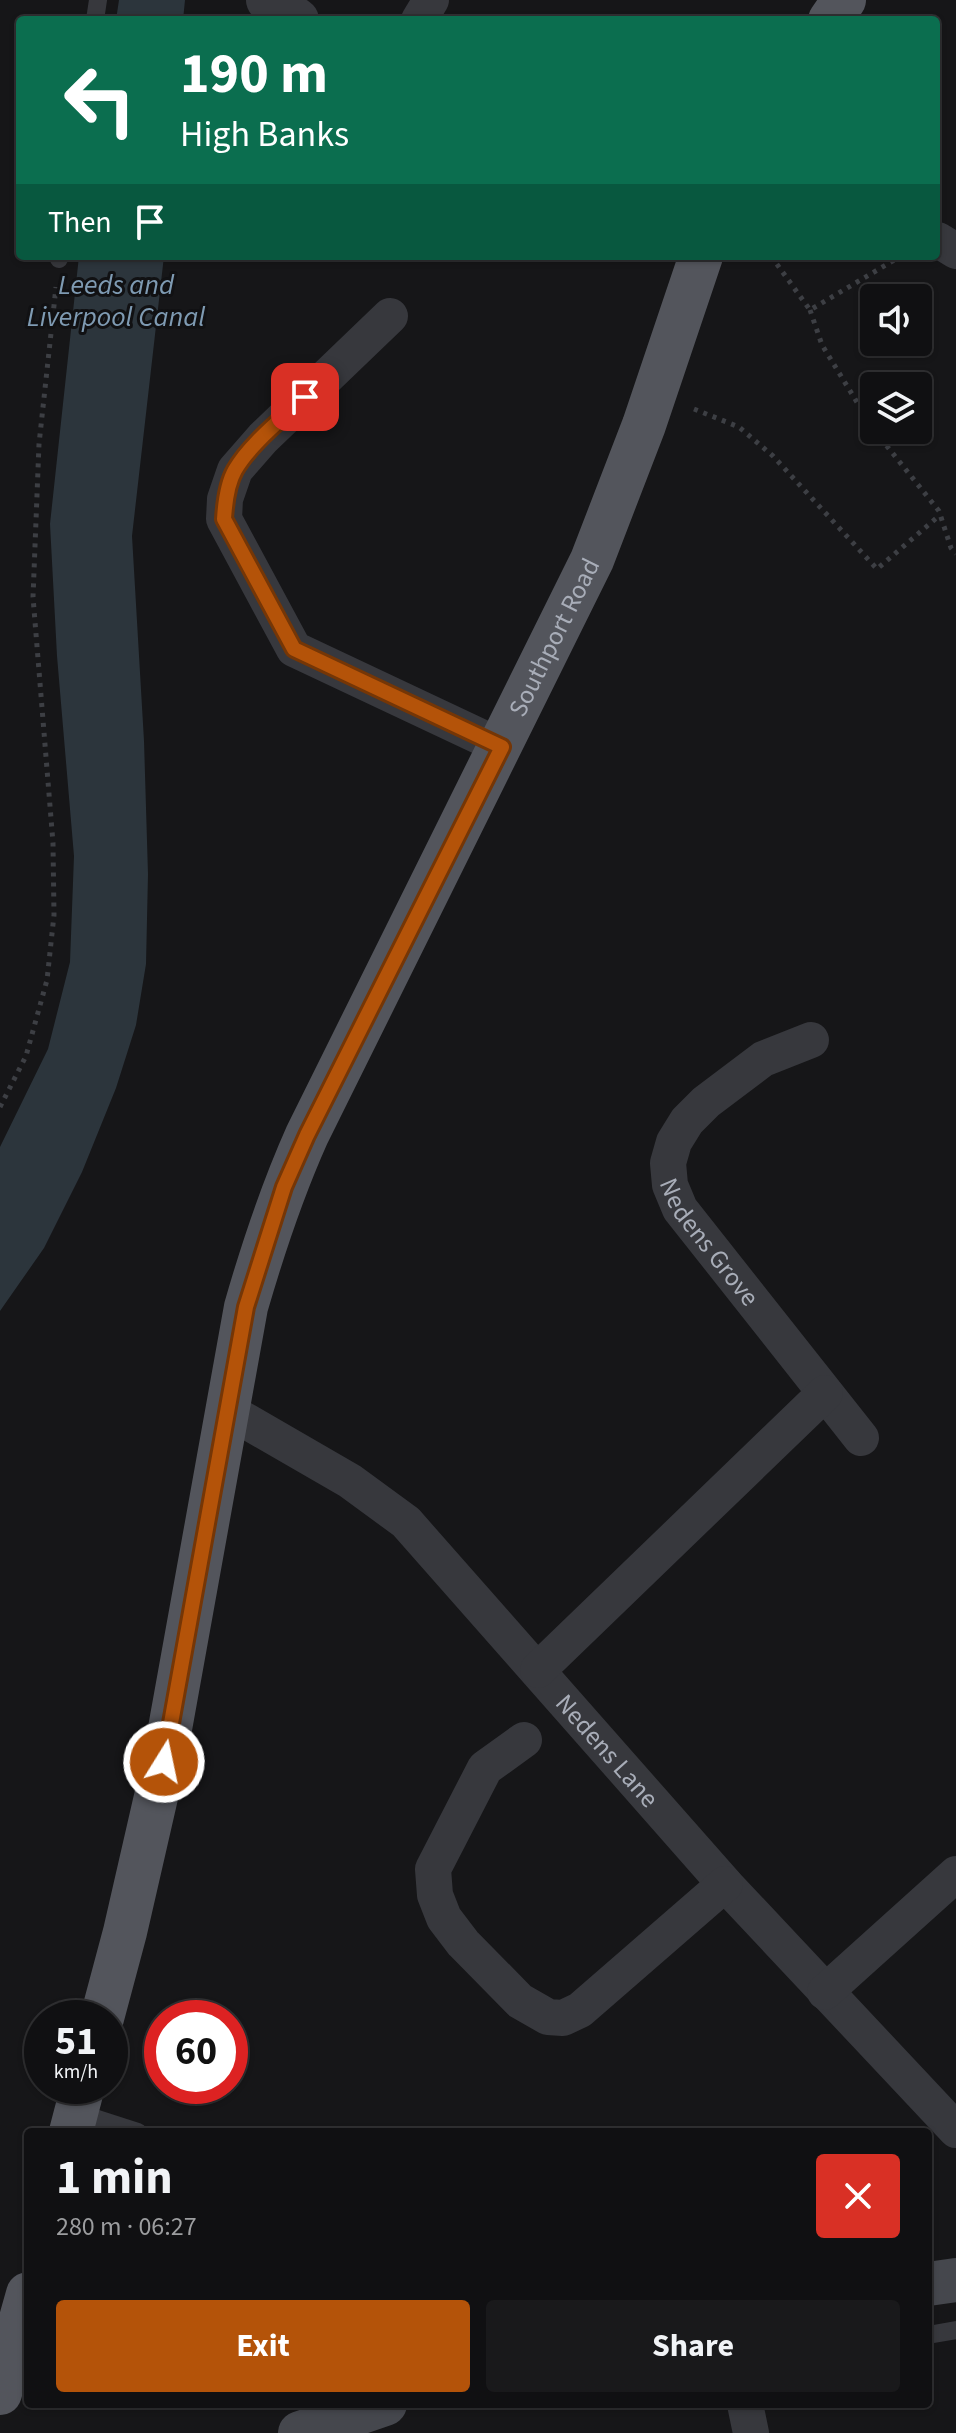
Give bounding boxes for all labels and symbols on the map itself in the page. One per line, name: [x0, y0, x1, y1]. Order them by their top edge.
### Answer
water label: Leeds and Liverpool Canal: [27, 265, 205, 337]
pin: [271, 363, 339, 431]
street label: Southport Road: [499, 552, 609, 723]
street label: Nedens Grove: [650, 1172, 768, 1314]
street label: Nedens Lane: [547, 1686, 667, 1816]
position arrow: [122, 1720, 206, 1804]
speed limit sign: 60: [144, 2000, 248, 2104]

